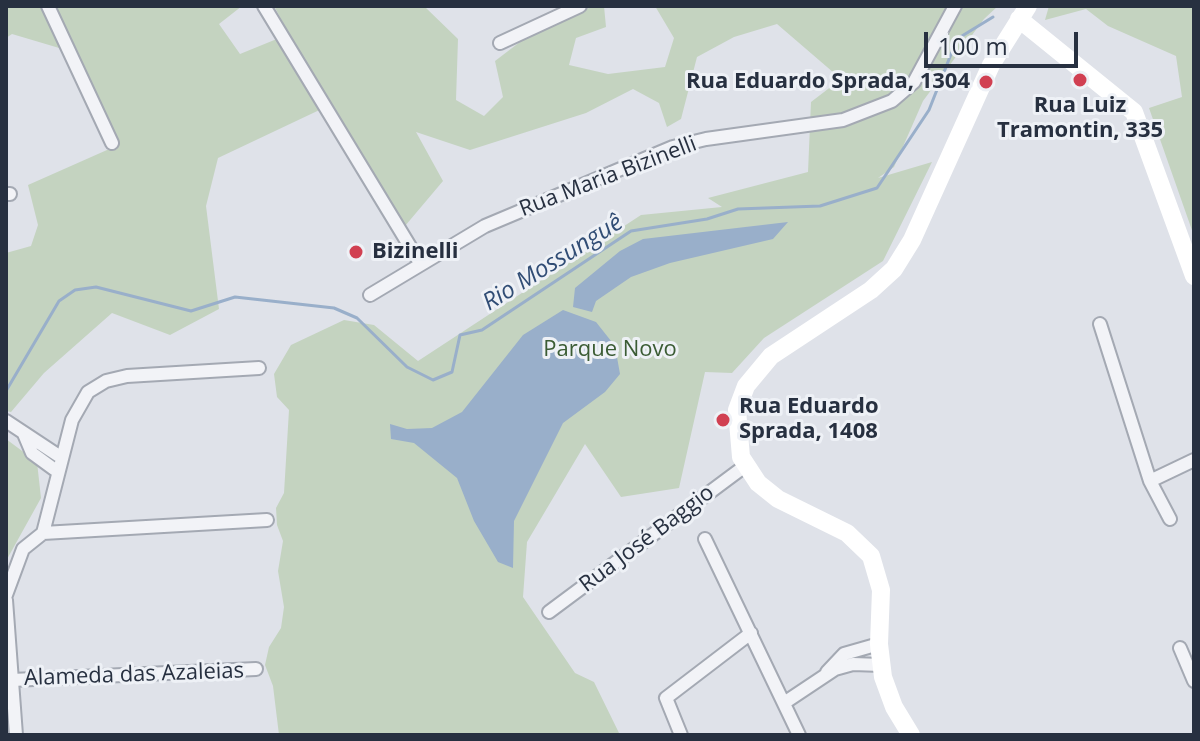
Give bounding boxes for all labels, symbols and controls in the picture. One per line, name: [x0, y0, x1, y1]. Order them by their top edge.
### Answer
scale bar: [928, 16, 1082, 66]
text: 100 m: [938, 29, 1008, 62]
place label: Rua Eduardo Sprada, 1304: [686, 69, 970, 95]
marker: Rua Luiz Tramontin, 335: [1071, 71, 1089, 89]
marker: Rua Eduardo Sprada, 1304: [977, 73, 995, 91]
place label: Rua Luiz Tramontin, 335: [997, 93, 1163, 144]
street label: Rua Maria Bizinelli: [516, 131, 700, 223]
water label: Rio Mossunguê: [478, 208, 628, 318]
place label: Bizinelli: [372, 239, 459, 265]
marker: Bizinelli: [347, 243, 365, 261]
park label: Parque Novo: [543, 337, 677, 363]
place label: Rua Eduardo Sprada, 1408: [739, 394, 879, 446]
marker: Rua Eduardo Sprada, 1408: [714, 411, 732, 429]
street label: Rua José Baggio: [574, 480, 720, 598]
street label: Alameda das Azaleias: [23, 658, 245, 692]

